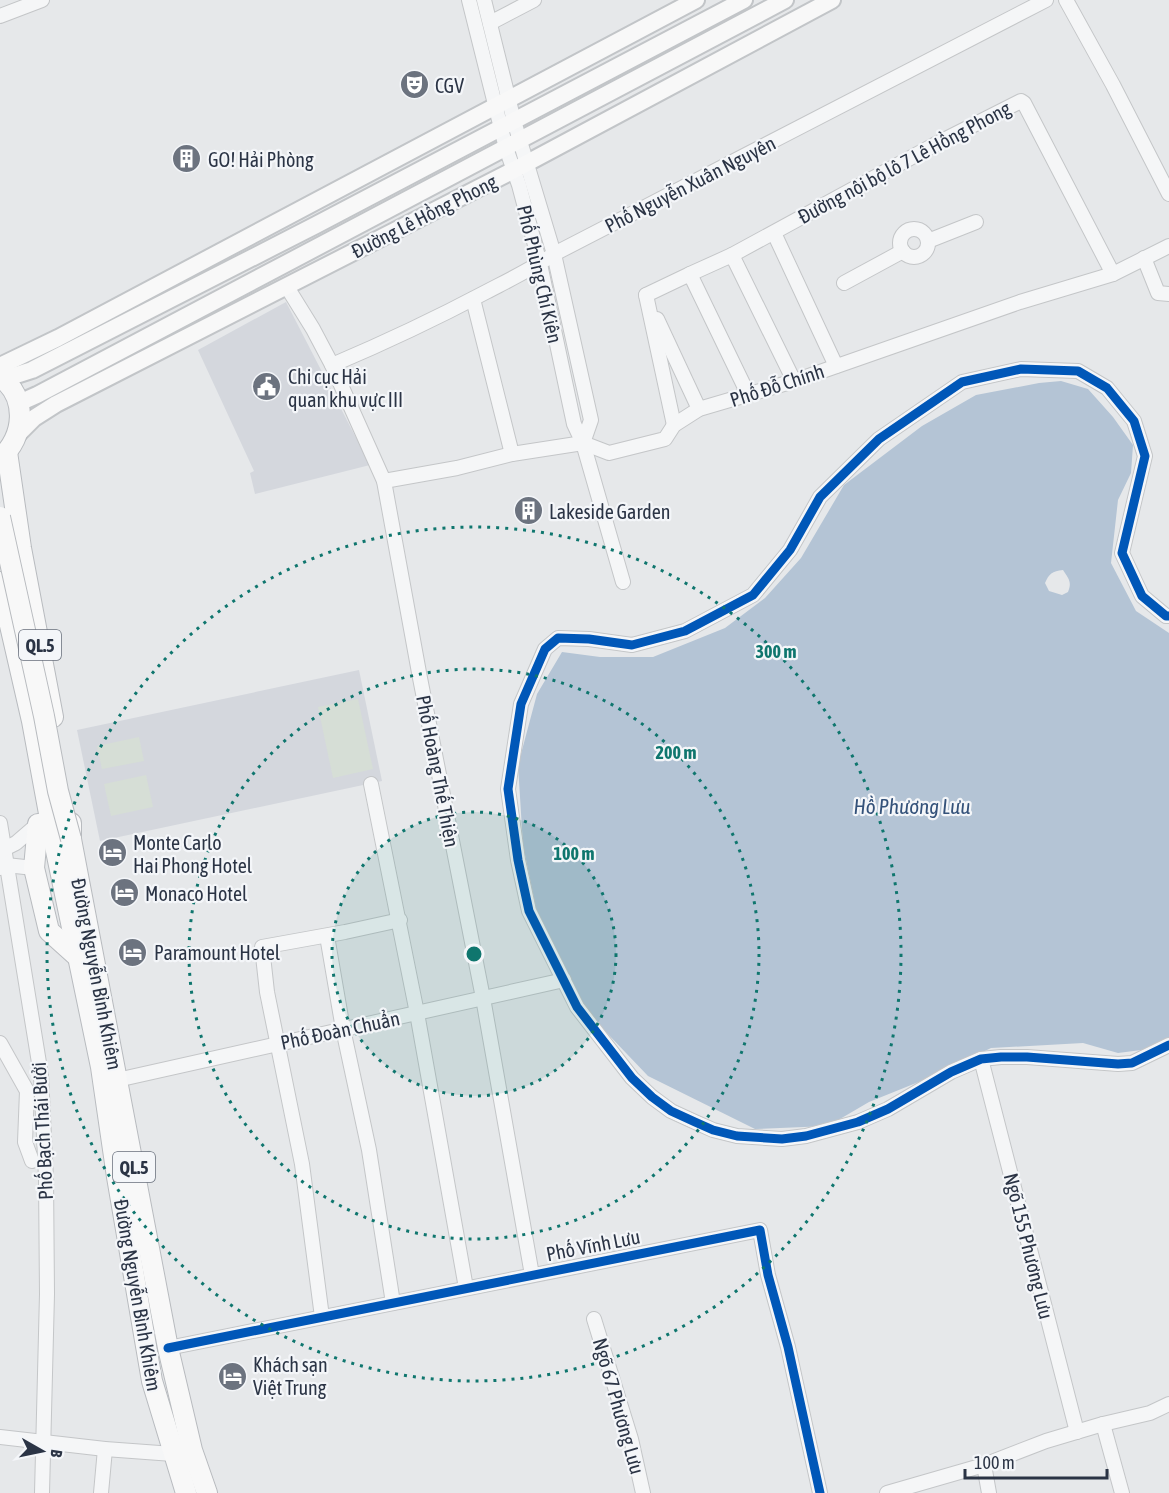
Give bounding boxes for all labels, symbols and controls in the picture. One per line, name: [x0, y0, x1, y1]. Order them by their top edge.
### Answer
theatre icon: CGV: [398, 69, 430, 101]
place label: CGV: [435, 74, 464, 97]
street label: Đường nội bộ lô 7 Lê Hồng Phong: [794, 96, 1015, 228]
street label: Phố Nguyễn Xuân Nguyên: [601, 131, 779, 237]
building icon: GO! Hải Phòng: [171, 143, 203, 175]
place label: GO! Hải Phòng: [208, 148, 314, 171]
street label: Đường Lê Hồng Phong: [347, 169, 501, 263]
street label: Phố Phùng Chí Kiên: [513, 203, 567, 345]
street label: Phố Đỗ Chính: [727, 359, 827, 411]
place label: Chi cục Hải quan khu vực III: [288, 365, 403, 411]
public building icon: Chi cục Hải quan khu vực III: [251, 371, 283, 403]
building icon: Lakeside Garden: [512, 495, 544, 527]
place label: Lakeside Garden: [549, 500, 671, 523]
road number: QL.5: [19, 630, 61, 660]
text: 300 m: [756, 641, 796, 662]
street label: Phố Hoàng Thế Thiện: [412, 693, 464, 849]
text: 200 m: [656, 742, 696, 763]
water label: Hồ Phương Lưu: [854, 794, 970, 818]
place label: Monte Carlo Hai Phong Hotel: [133, 831, 253, 877]
hotel icon: Monte Carlo Hai Phong Hotel: [96, 837, 128, 869]
text: 100 m: [554, 843, 594, 864]
street label: Đường Nguyễn Bỉnh Khiêm: [67, 876, 127, 1072]
hotel icon: Monaco Hotel: [108, 877, 140, 909]
place label: Monaco Hotel: [145, 882, 248, 905]
hotel icon: Paramount Hotel: [117, 936, 149, 968]
place label: Paramount Hotel: [154, 941, 281, 964]
centre of rings: [464, 944, 484, 964]
street label: Phố Đoàn Chuẩn: [278, 1006, 402, 1054]
street label: Phố Bạch Thái Bưởi: [27, 1061, 57, 1201]
road number: QL.5: [113, 1152, 155, 1182]
street label: Ngõ 155 Phương Lưu: [1000, 1171, 1058, 1321]
street label: Đường Nguyễn Bình Khiêm: [110, 1197, 166, 1393]
street label: Phố Vĩnh Lưu: [544, 1225, 642, 1265]
street label: Ngõ 67 Phương Lưu: [589, 1335, 649, 1477]
place label: Khách sạn Việt Trung: [253, 1353, 328, 1399]
hotel icon: Khách sạn Việt Trung: [216, 1360, 248, 1392]
north arrow: [12, 1421, 72, 1481]
scale bar: [965, 1442, 1108, 1480]
text: B: [47, 1448, 66, 1459]
text: 100 m: [974, 1452, 1015, 1473]

